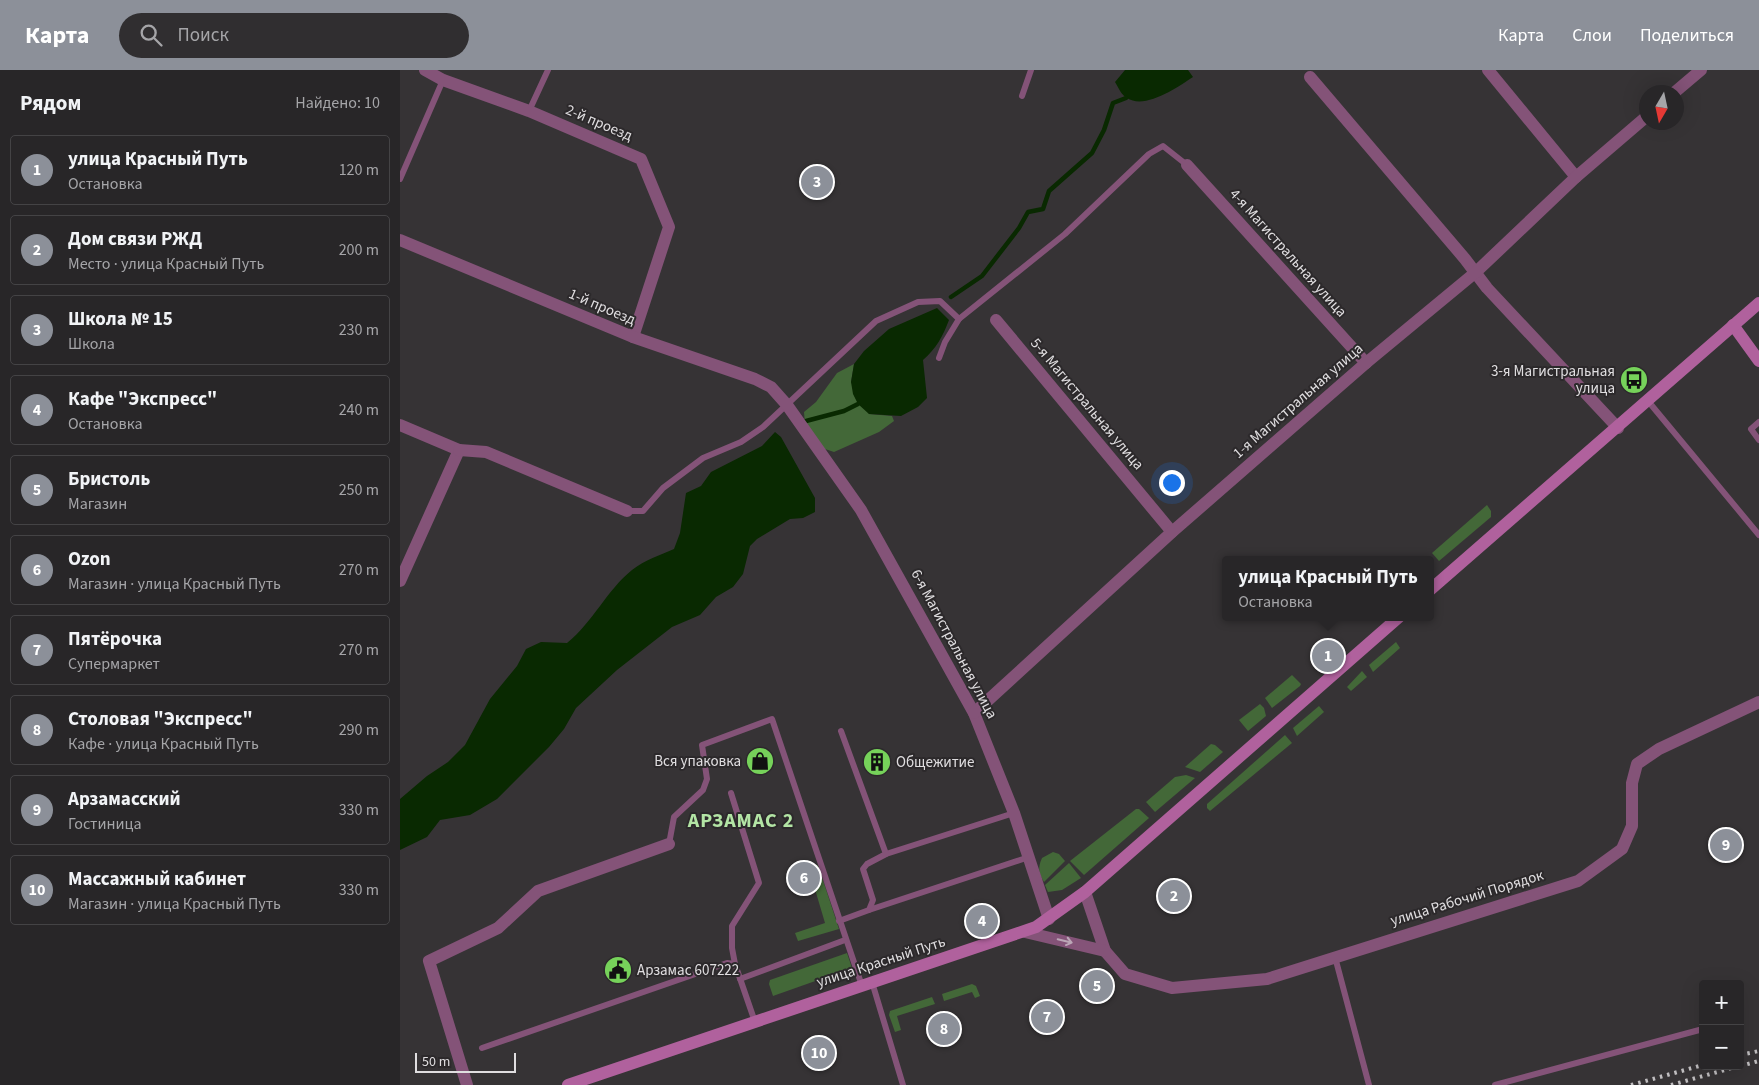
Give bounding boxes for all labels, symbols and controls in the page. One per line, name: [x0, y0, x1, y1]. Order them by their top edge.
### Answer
search box: [119, 13, 469, 58]
text: Карта: [25, 18, 89, 53]
icon: search: [137, 21, 165, 49]
text: Поиск: [177, 22, 229, 49]
text: Карта: [1498, 23, 1544, 48]
text: Слои: [1572, 23, 1612, 48]
text: Поделиться: [1640, 23, 1734, 48]
north arrow: [1639, 85, 1684, 130]
text: Рядом: [20, 88, 81, 118]
text: Найдено: 10: [295, 92, 380, 114]
street label: 2-й проезд: [562, 100, 636, 146]
text: улица Красный Путь: [68, 146, 248, 173]
text: 1: [33, 159, 41, 181]
text: 120 m: [339, 159, 379, 181]
pin: 3: [801, 163, 833, 201]
text: Остановка: [68, 173, 142, 195]
street label: 4-я Магистральная улица: [1225, 184, 1351, 322]
text: Дом связи РЖД: [68, 226, 202, 253]
text: 2: [33, 239, 41, 261]
text: 200 m: [339, 239, 379, 261]
text: Место · улица Красный Путь: [68, 253, 264, 275]
street label: 1-й проезд: [565, 284, 639, 330]
text: Школа № 15: [68, 306, 173, 333]
text: 3: [33, 319, 41, 341]
text: 230 m: [339, 319, 379, 341]
text: Школа: [68, 333, 115, 355]
street label: 5-я Магистральная улица: [1025, 334, 1149, 474]
street label: 1-я Магистральная улица: [1228, 338, 1368, 464]
place label: 3-я Магистральная улица: [1491, 361, 1615, 399]
bus stop icon: 3-я Магистральная улица: [1619, 365, 1649, 395]
text: Кафе "Экспресс": [68, 386, 217, 413]
text: 4: [33, 399, 41, 421]
text: 240 m: [339, 399, 379, 421]
text: Остановка: [68, 413, 142, 435]
text: Бристоль: [68, 466, 150, 493]
your location: [1159, 470, 1185, 496]
text: 5: [33, 479, 41, 501]
text: 250 m: [339, 479, 379, 501]
text: Магазин: [68, 493, 127, 515]
text: Ozon: [68, 546, 111, 573]
popup: [1222, 556, 1434, 621]
text: 6: [33, 559, 41, 581]
text: 270 m: [339, 559, 379, 581]
text: улица Красный Путь: [1238, 564, 1418, 591]
street label: 6-я Магистральная улица: [906, 566, 1002, 722]
text: Магазин · улица Красный Путь: [68, 573, 281, 595]
text: Остановка: [1238, 591, 1313, 613]
text: Пятёрочка: [68, 626, 162, 653]
pin: 1: [1312, 637, 1344, 675]
text: 7: [33, 639, 41, 661]
text: 270 m: [339, 639, 379, 661]
text: Супермаркет: [68, 653, 160, 675]
text: Столовая "Экспресс": [68, 706, 253, 733]
text: 8: [33, 719, 41, 741]
text: 290 m: [339, 719, 379, 741]
text: Кафе · улица Красный Путь: [68, 733, 259, 755]
shop icon: Вся упаковка: [745, 746, 775, 776]
building icon: Общежитие: [862, 747, 892, 777]
place label: Вся упаковка: [654, 751, 741, 772]
place label: Общежитие: [896, 752, 975, 773]
text: Арзамасский: [68, 786, 181, 813]
text: 9: [33, 799, 41, 821]
text: 330 m: [339, 799, 379, 821]
district label: АРЗАМАС 2: [687, 807, 794, 835]
text: Гостиница: [68, 813, 142, 835]
pin: 9: [1710, 826, 1742, 864]
pin: 6: [788, 859, 820, 897]
street label: улица Рабочий Порядок: [1388, 865, 1547, 931]
text: Массажный кабинет: [68, 866, 246, 893]
pin: 2: [1158, 877, 1190, 915]
text: 10: [29, 879, 45, 901]
text: 330 m: [339, 879, 379, 901]
text: Магазин · улица Красный Путь: [68, 893, 281, 915]
pin: 4: [966, 902, 998, 940]
street label: улица Красный Путь: [814, 931, 948, 993]
one-way arrow: [1057, 936, 1073, 946]
public building icon: Арзамас 607222: [603, 955, 633, 985]
place label: Арзамас 607222: [637, 960, 739, 981]
pin: 5: [1081, 967, 1113, 1005]
map controls: [1699, 980, 1744, 1070]
button: +: [1699, 980, 1744, 1025]
pin: 7: [1031, 998, 1063, 1036]
pin: 8: [928, 1010, 960, 1048]
button: −: [1699, 1025, 1744, 1070]
pin: 10: [803, 1034, 835, 1072]
scale bar: [415, 1050, 516, 1073]
text: 50 m: [422, 1052, 450, 1072]

